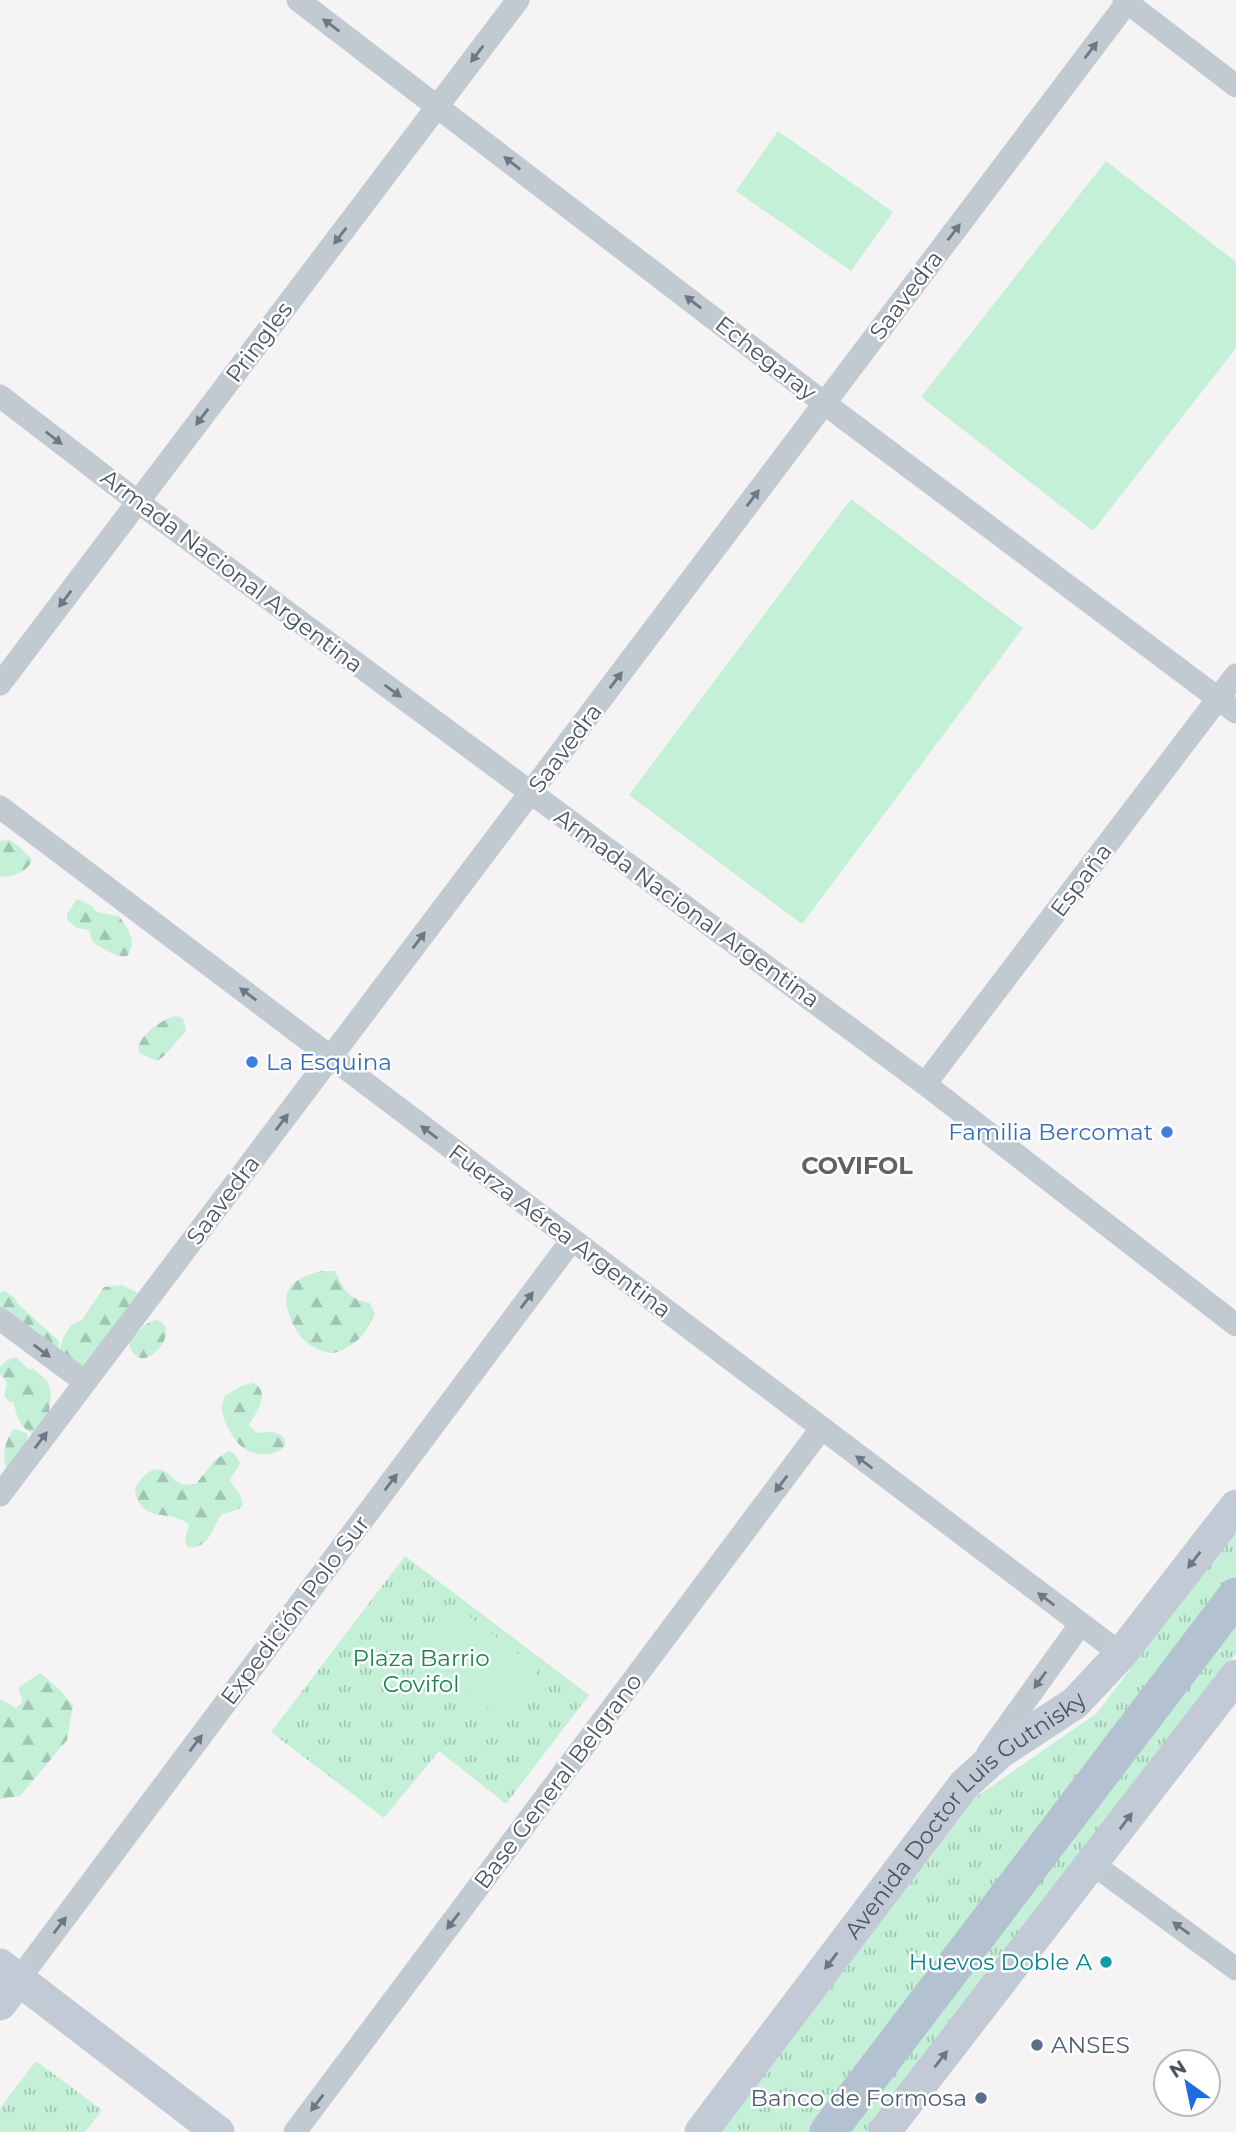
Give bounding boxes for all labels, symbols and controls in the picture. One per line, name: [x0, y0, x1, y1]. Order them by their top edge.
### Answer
one-way arrow: [323, 18, 341, 33]
one-way arrow: [1084, 41, 1098, 59]
one-way arrow: [470, 45, 484, 64]
one-way arrow: [503, 157, 521, 171]
one-way arrow: [947, 223, 962, 241]
one-way arrow: [333, 227, 347, 245]
street label: Saavedra: [863, 245, 949, 345]
one-way arrow: [684, 295, 702, 310]
street label: Pringles: [220, 296, 298, 388]
street label: Echegaray: [710, 310, 823, 406]
one-way arrow: [196, 408, 210, 426]
one-way arrow: [45, 430, 63, 444]
street label: Armada Nacional Argentina: [95, 463, 369, 679]
one-way arrow: [746, 489, 760, 507]
one-way arrow: [58, 589, 72, 608]
one-way arrow: [609, 671, 624, 689]
one-way arrow: [384, 684, 402, 698]
street label: Saavedra: [522, 698, 608, 798]
street label: Armada Nacional Argentina: [549, 802, 825, 1014]
street label: España: [1044, 838, 1118, 922]
one-way arrow: [411, 932, 426, 950]
one-way arrow: [239, 988, 257, 1002]
place label: La Esquina: [266, 1048, 392, 1076]
marker: La Esquina: [244, 1054, 260, 1070]
one-way arrow: [274, 1113, 289, 1131]
place label: Familia Bercomat: [948, 1118, 1153, 1146]
one-way arrow: [421, 1124, 439, 1139]
marker: Familia Bercomat: [1159, 1124, 1175, 1140]
street label: Fuerza Aérea Argentina: [443, 1138, 677, 1324]
street label: Saavedra: [180, 1150, 266, 1250]
district label: COVIFOL: [801, 1151, 913, 1180]
one-way arrow: [520, 1291, 534, 1309]
one-way arrow: [33, 1343, 51, 1358]
one-way arrow: [34, 1431, 48, 1449]
one-way arrow: [856, 1454, 874, 1469]
one-way arrow: [383, 1473, 397, 1491]
one-way arrow: [774, 1475, 788, 1493]
street label: Expedición Polo Sur: [215, 1510, 375, 1710]
one-way arrow: [1187, 1551, 1202, 1568]
one-way arrow: [1037, 1592, 1055, 1606]
park label: Plaza Barrio Covifol: [352, 1644, 490, 1698]
street label: Base General Belgrano: [468, 1668, 648, 1894]
one-way arrow: [1033, 1671, 1048, 1689]
street label: Avenida Doctor Luis Gutnisky: [839, 1686, 1092, 1944]
one-way arrow: [188, 1734, 203, 1752]
one-way arrow: [1118, 1812, 1132, 1830]
one-way arrow: [446, 1911, 460, 1930]
one-way arrow: [52, 1916, 66, 1934]
one-way arrow: [1172, 1922, 1190, 1936]
place label: Huevos Doble A: [909, 1948, 1093, 1976]
one-way arrow: [823, 1952, 838, 1970]
marker: Huevos Doble A: [1098, 1954, 1114, 1970]
place label: ANSES: [1051, 2031, 1130, 2059]
marker: ANSES: [1029, 2037, 1045, 2053]
north arrow: [1152, 2048, 1222, 2118]
one-way arrow: [934, 2050, 949, 2068]
text: N: [1165, 2055, 1191, 2083]
place label: Banco de Formosa: [751, 2084, 967, 2112]
marker: Banco de Formosa: [973, 2090, 989, 2106]
one-way arrow: [310, 2094, 324, 2112]

